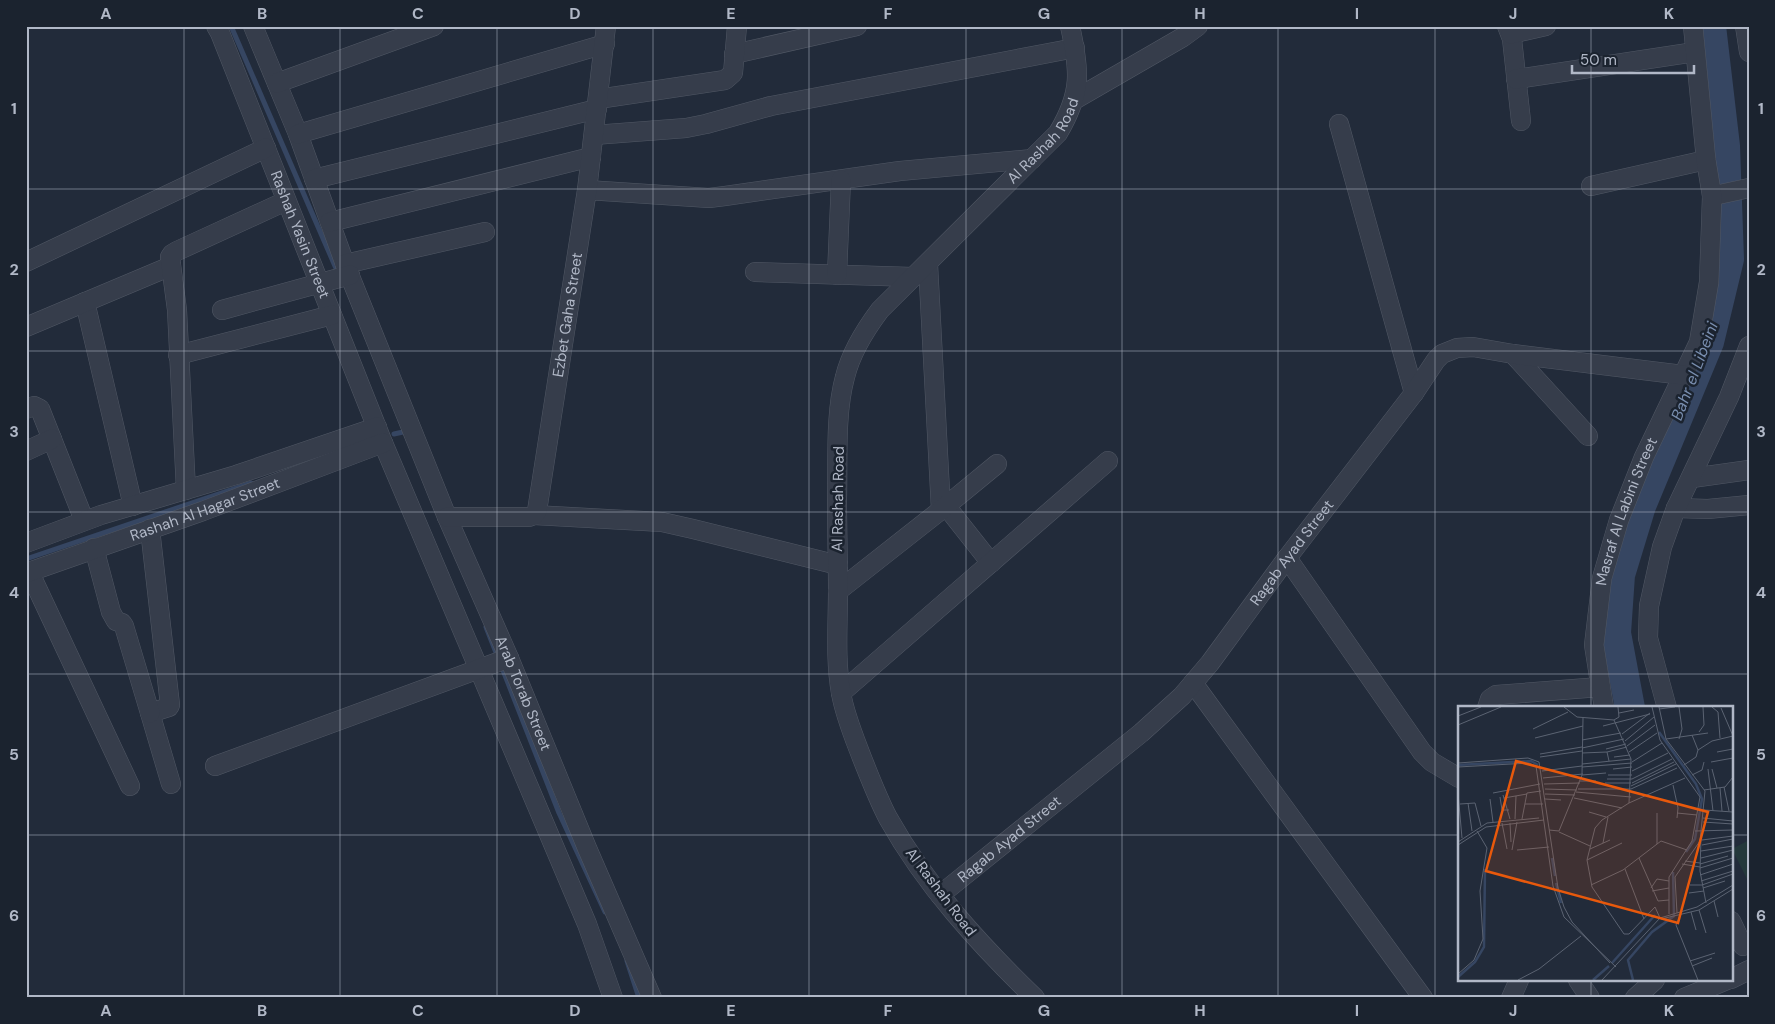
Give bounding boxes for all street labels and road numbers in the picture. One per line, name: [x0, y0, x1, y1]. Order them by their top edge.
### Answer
street label: Al Rashah Road: [1003, 95, 1083, 188]
street label: Rashah Yasin Street: [266, 168, 335, 302]
street label: Ezbet Gaha Street: [548, 251, 587, 378]
street label: Masraf Al Labini Street: [1591, 434, 1662, 587]
street label: Al Rashah Road: [827, 446, 849, 552]
street label: Rashah Al Hagar Street: [127, 473, 283, 546]
street label: Ragab Ayad Street: [1245, 495, 1338, 610]
street label: Arab Torab Street: [490, 633, 556, 754]
street label: Ragab Ayad Street: [953, 791, 1065, 887]
street label: Al Rashah Road: [901, 844, 981, 940]

